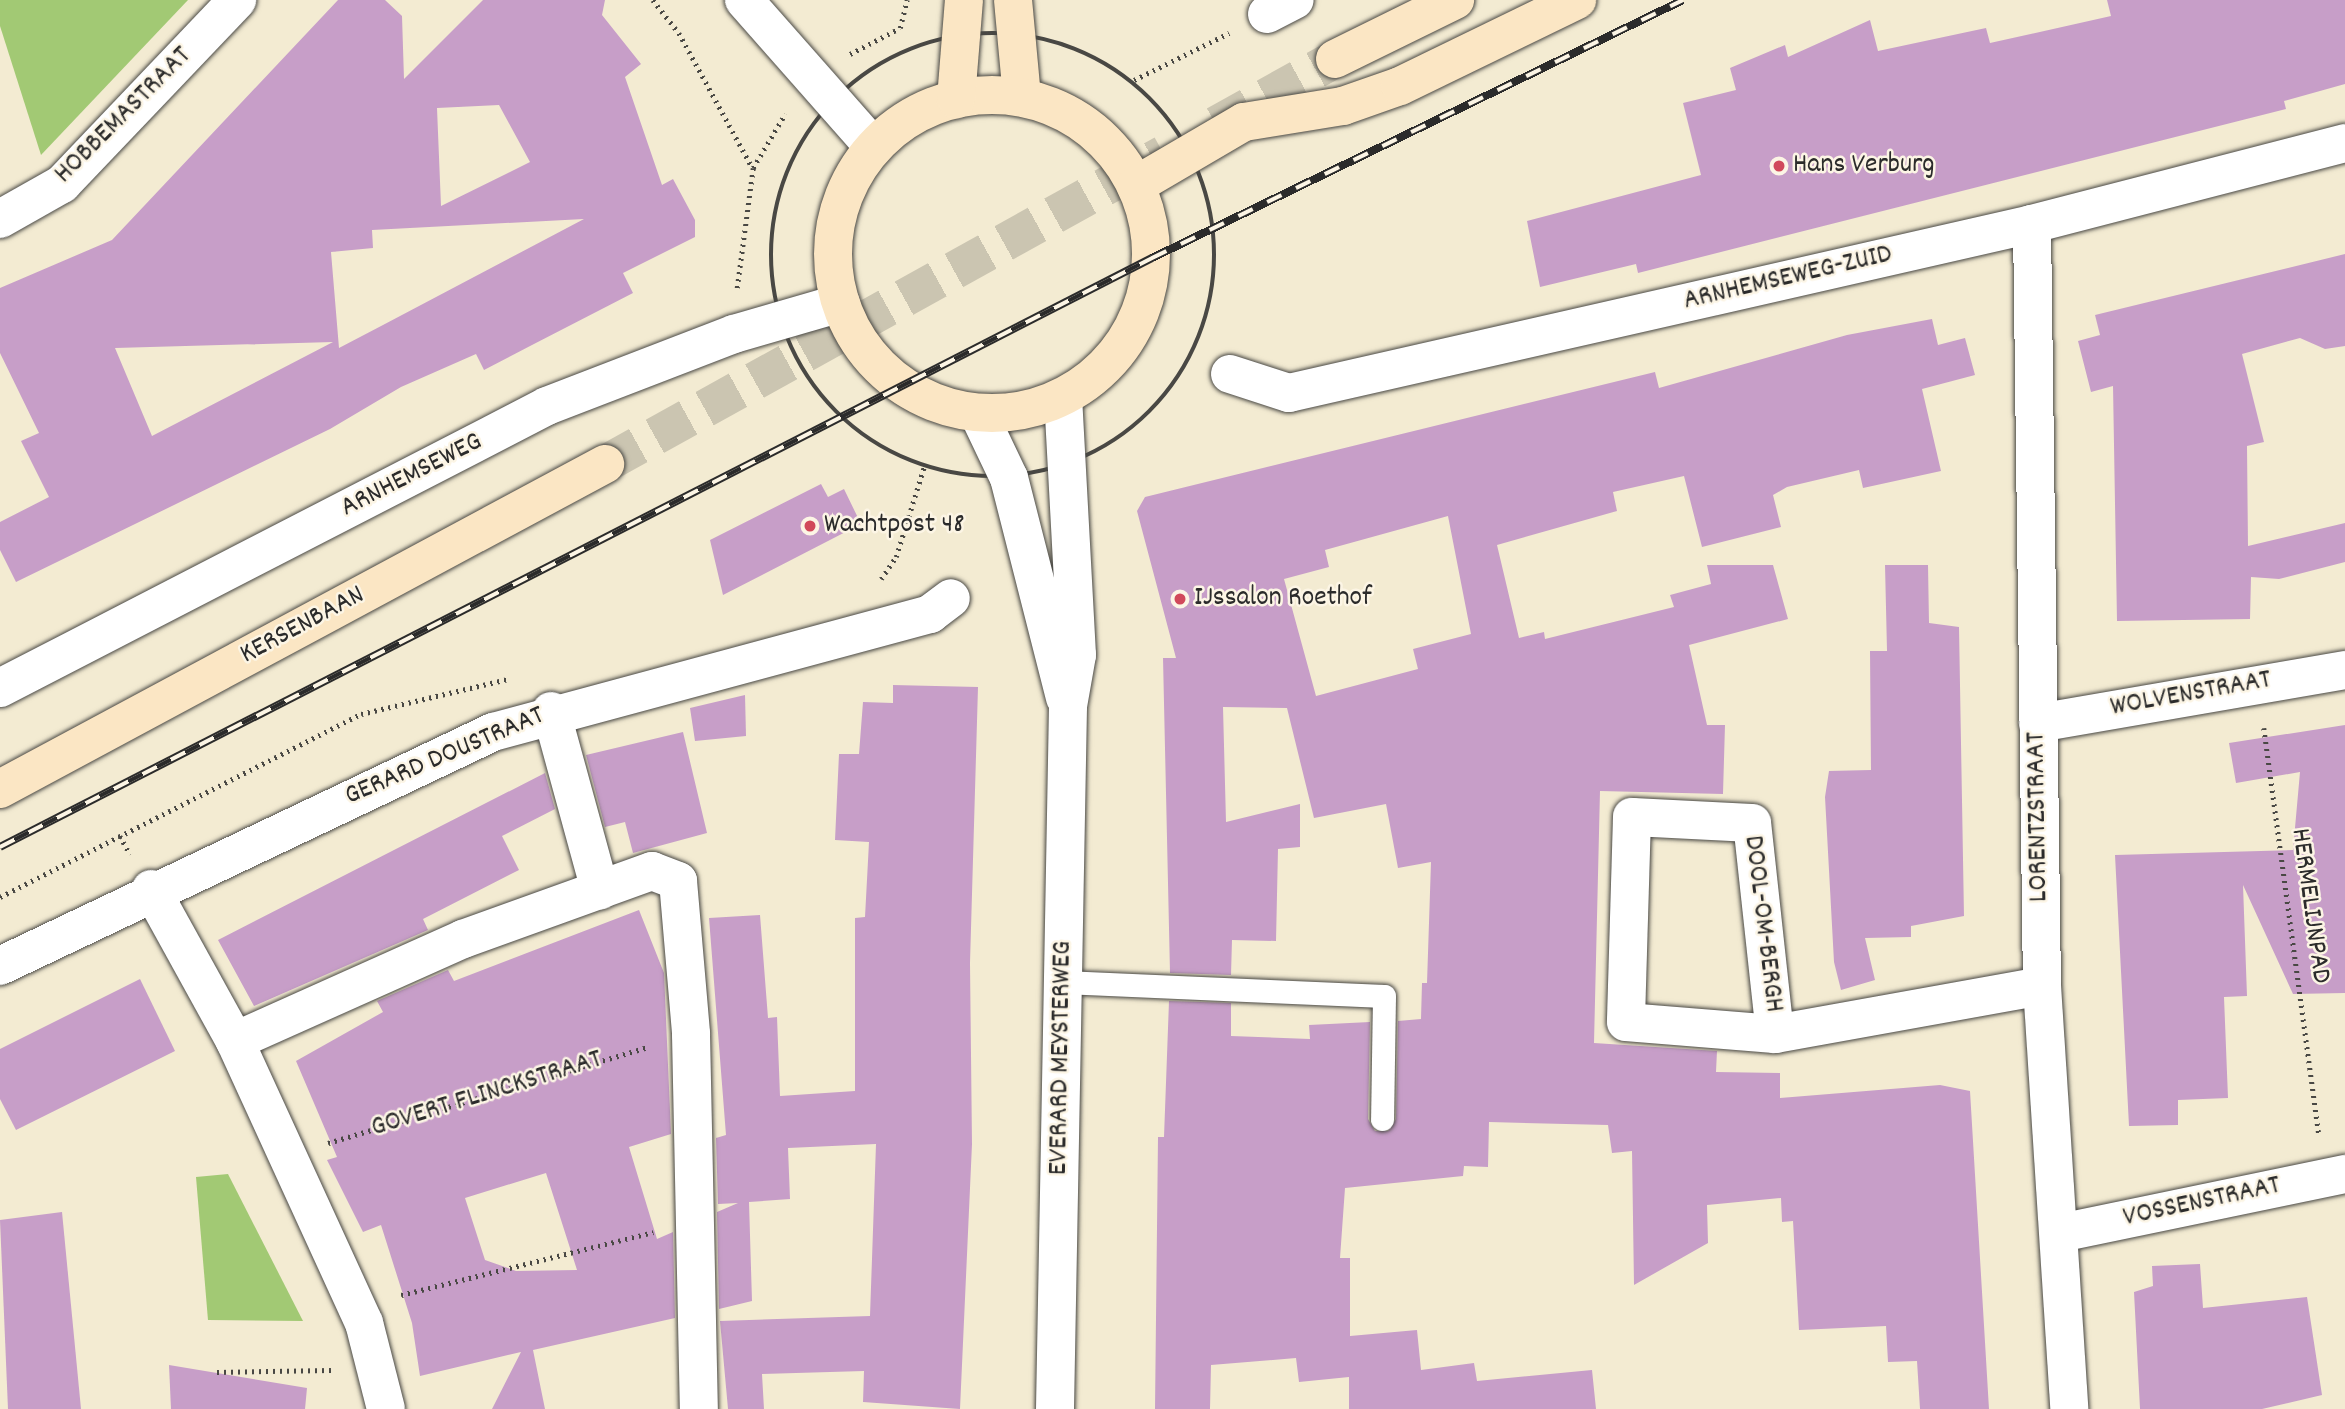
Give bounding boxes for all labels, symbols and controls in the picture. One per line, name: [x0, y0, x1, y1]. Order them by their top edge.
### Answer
street label: HOBBEMASTRAAT: [48, 40, 200, 192]
place label: Hans Verburg: [1793, 149, 1935, 183]
marker: Hans Verburg: [1771, 158, 1787, 174]
street label: ARNHEMSEWEG-ZUID: [1681, 239, 1895, 319]
street label: ARNHEMSEWEG: [336, 426, 488, 526]
place label: Wachtpost 48: [824, 509, 964, 543]
marker: Wachtpost 48: [802, 518, 818, 534]
street label: KERSENBAAN: [235, 579, 371, 673]
place label: IJssalon Roethof: [1194, 582, 1372, 616]
marker: IJssalon Roethof: [1172, 591, 1188, 607]
street label: WOLVENSTRAAT: [2108, 664, 2274, 726]
street label: GERARD DOUSTRAAT: [340, 700, 550, 814]
street label: LORENTZSTRAAT: [2021, 732, 2057, 902]
street label: HERMELIJNPAD: [2281, 826, 2337, 986]
street label: DOOL-OM-BERGH: [1734, 834, 1790, 1014]
street label: EVERARD MEYSTERWEG: [1043, 940, 1081, 1176]
street label: GOVERT FLINCKSTRAAT: [367, 1044, 607, 1146]
street label: VOSSENSTRAAT: [2120, 1170, 2284, 1236]

